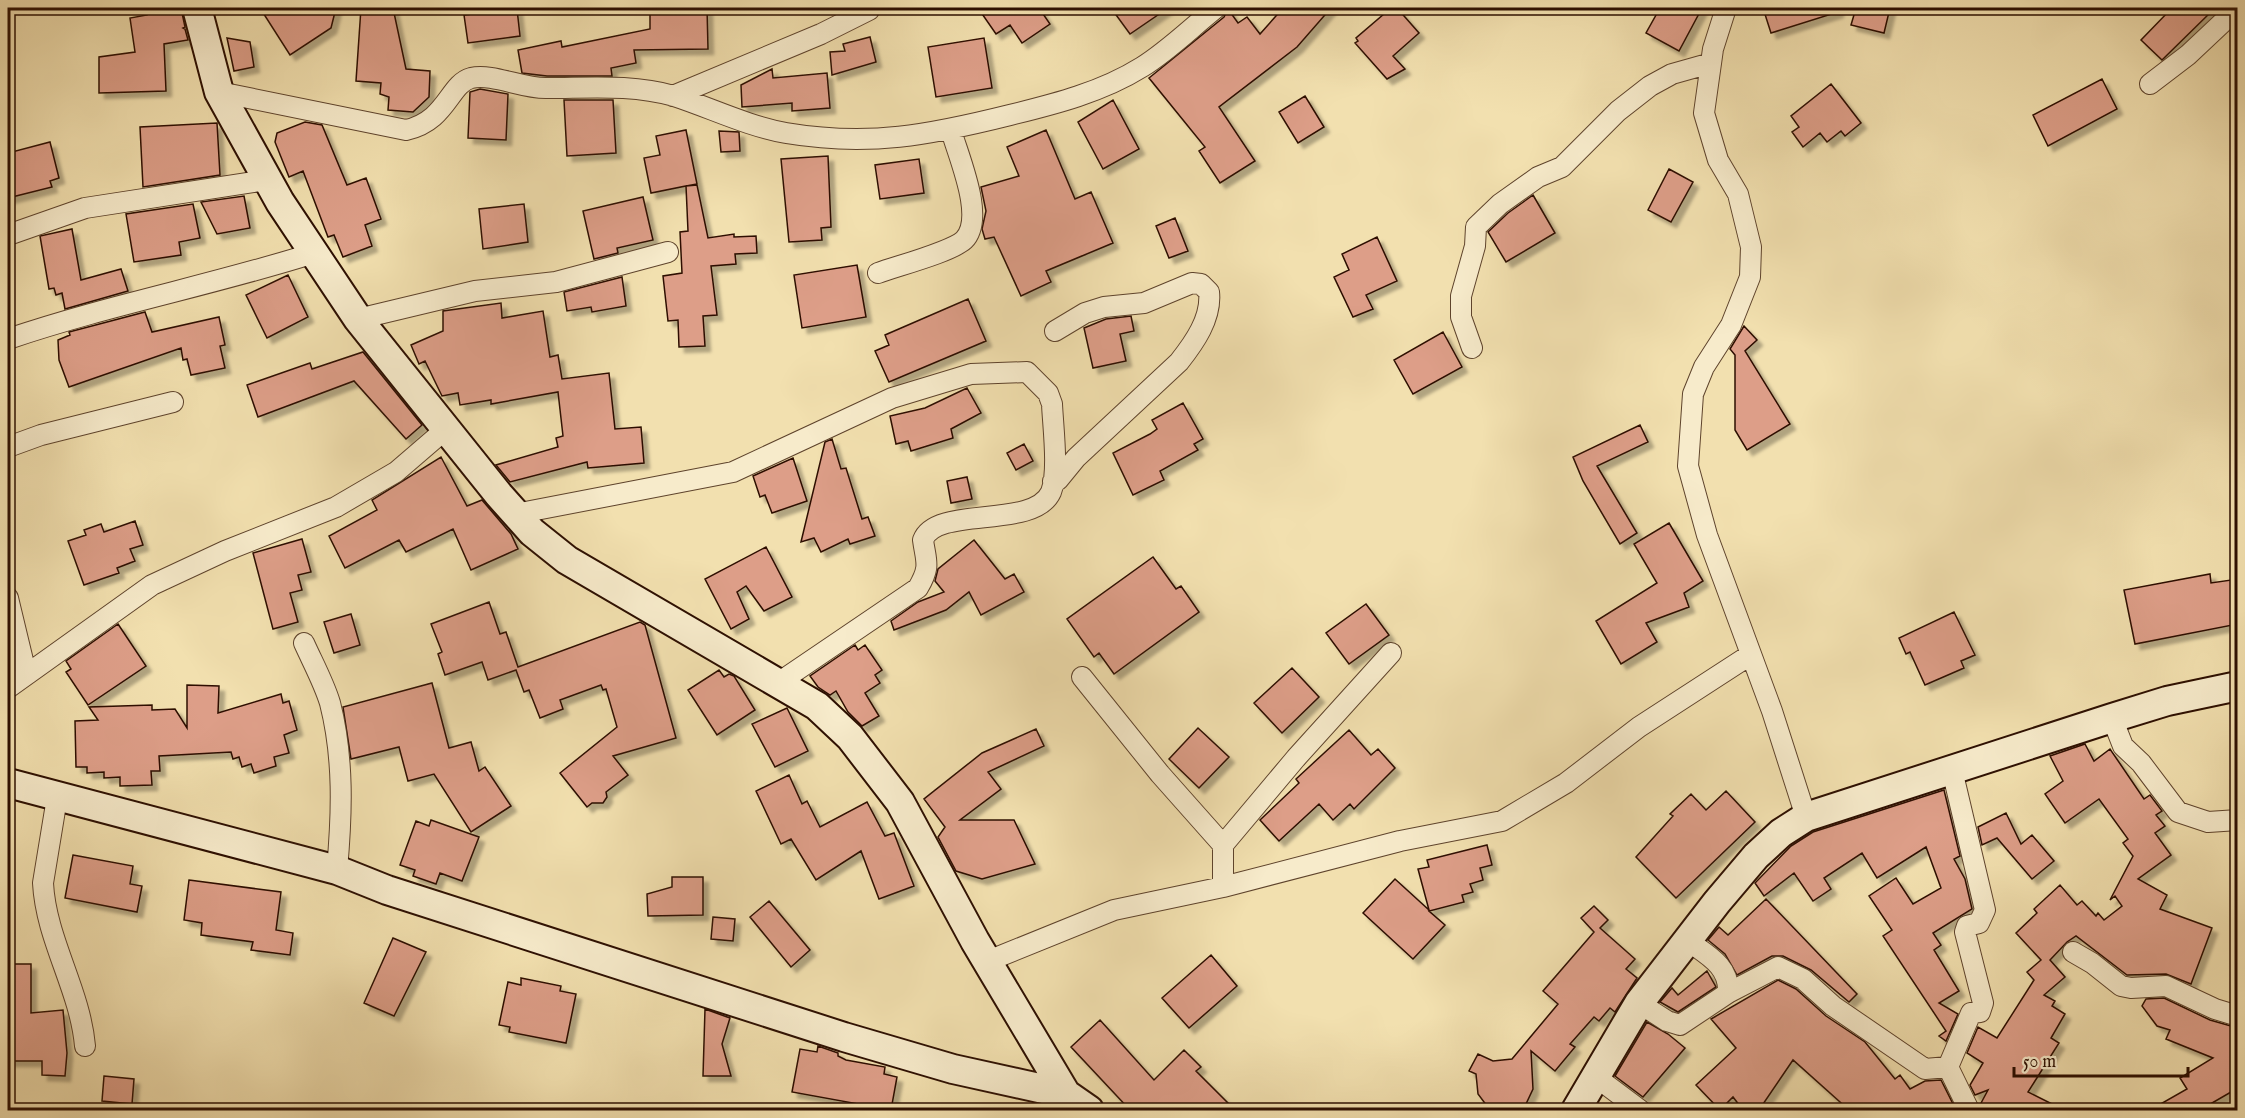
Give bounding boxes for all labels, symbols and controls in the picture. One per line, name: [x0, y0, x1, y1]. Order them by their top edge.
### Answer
scale bar: [2014, 1040, 2188, 1078]
text: 50 m: [2023, 1051, 2056, 1074]

